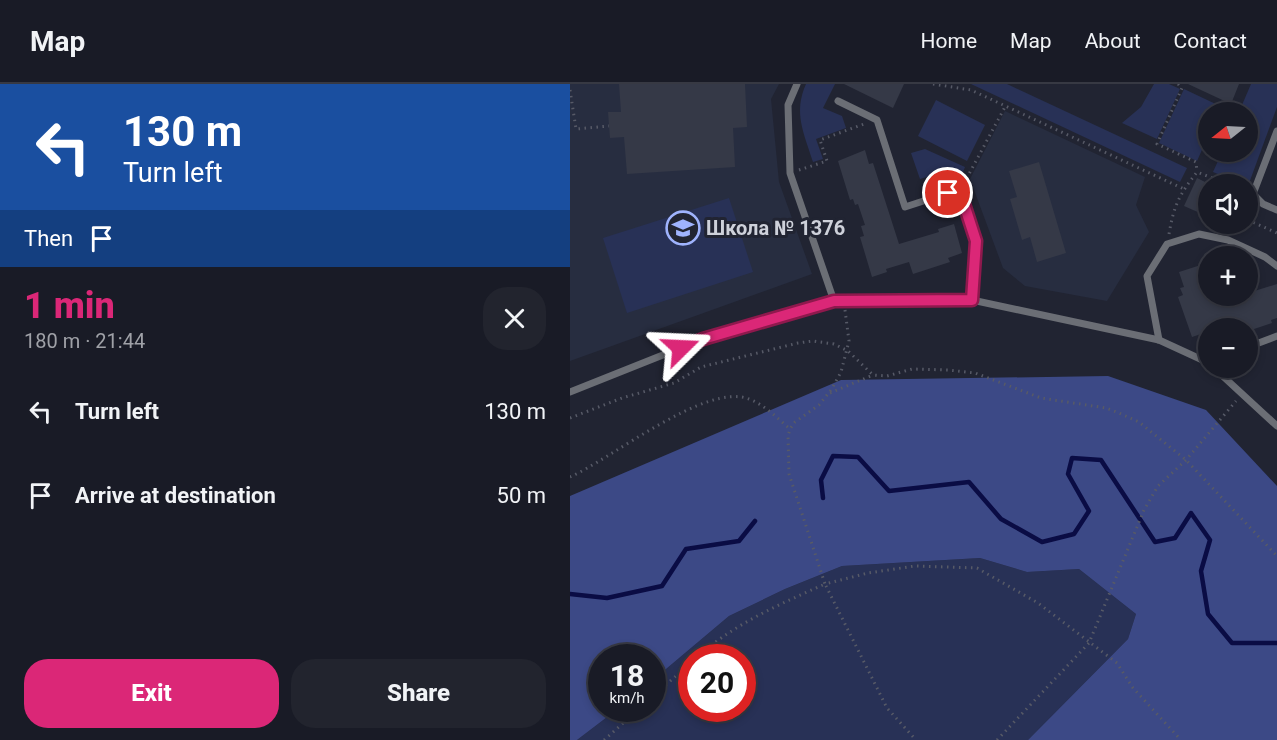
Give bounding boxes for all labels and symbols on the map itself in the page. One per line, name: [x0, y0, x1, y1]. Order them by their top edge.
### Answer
north arrow: [1198, 102, 1258, 162]
pin: [922, 167, 973, 218]
school or university icon: Школа № 1376: [665, 210, 701, 246]
place label: Школа № 1376: [706, 216, 845, 240]
position arrow: [649, 316, 713, 380]
speed limit sign: 20: [678, 644, 756, 722]

